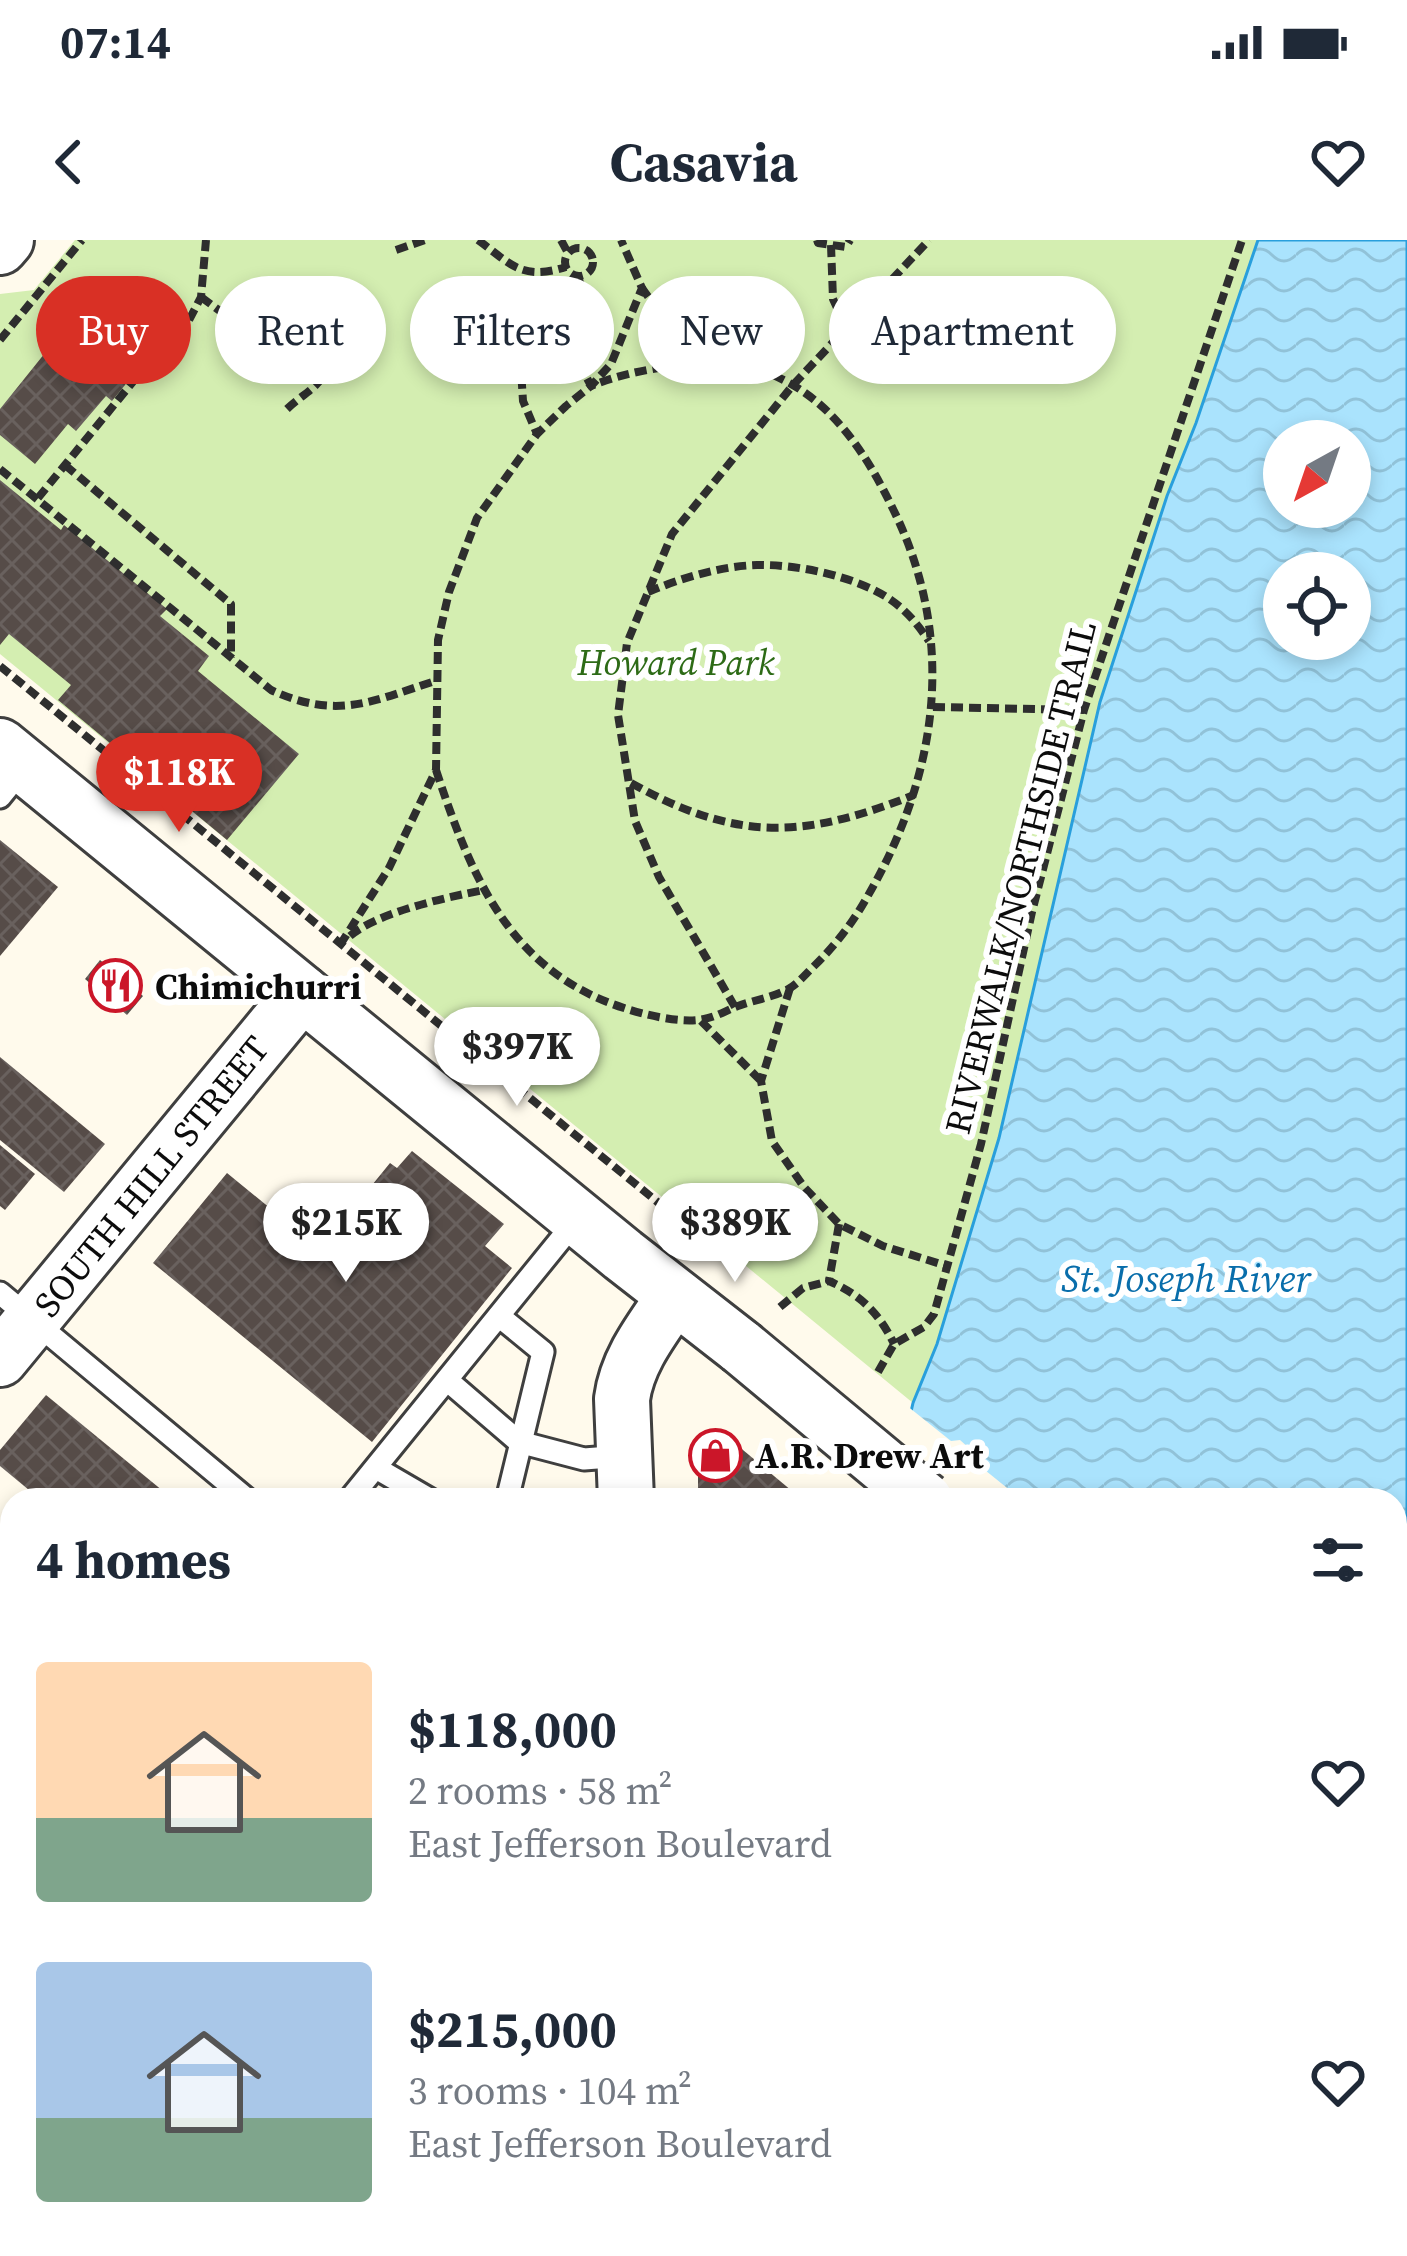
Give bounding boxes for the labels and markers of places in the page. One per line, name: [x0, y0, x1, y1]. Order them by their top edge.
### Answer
pin: $118K: [95, 733, 263, 835]
restaurant icon: Chimichurri: [88, 958, 144, 1014]
place label: Chimichurri: [155, 962, 361, 1011]
pin: $397K: [433, 1007, 601, 1109]
pin: $215K: [262, 1183, 430, 1285]
pin: $389K: [651, 1183, 819, 1285]
shop icon: A.R. Drew Art: [688, 1427, 744, 1483]
place label: A.R. Drew Art: [755, 1431, 985, 1480]

